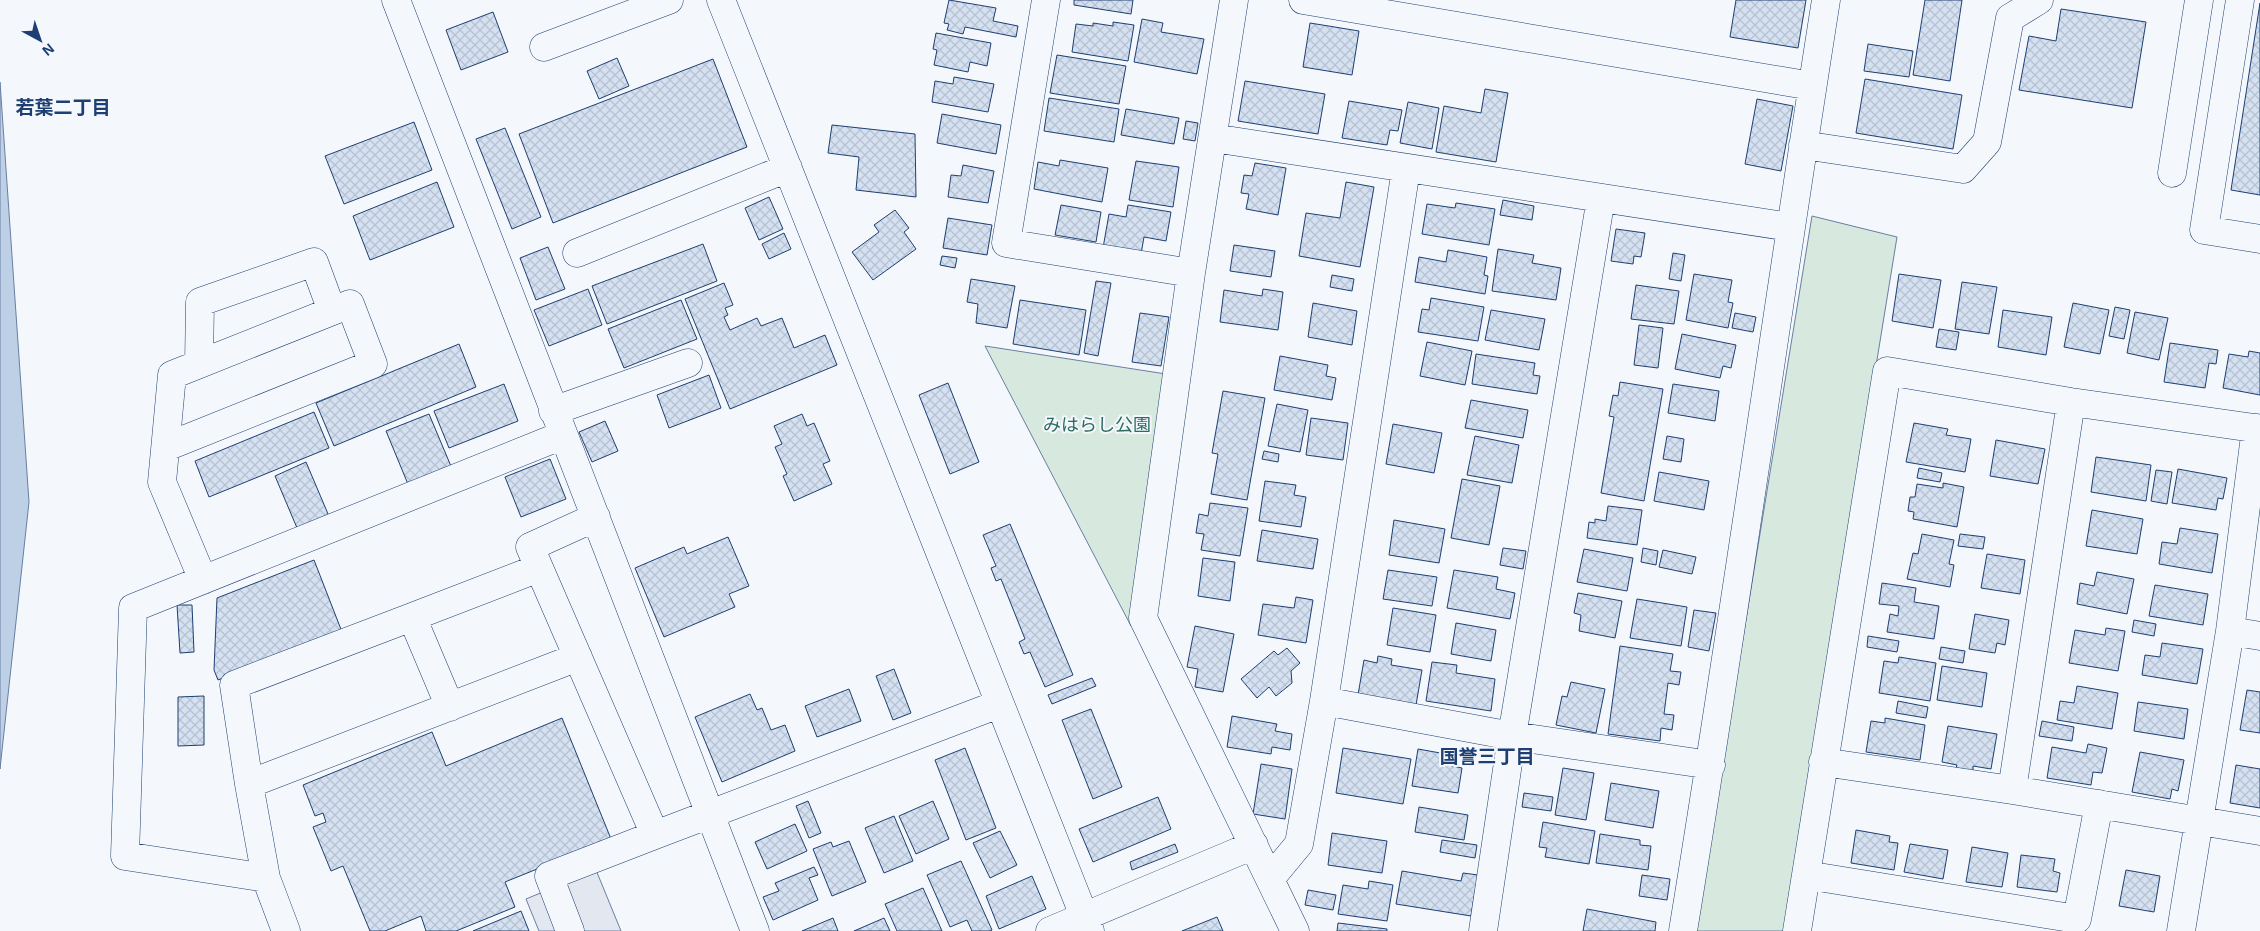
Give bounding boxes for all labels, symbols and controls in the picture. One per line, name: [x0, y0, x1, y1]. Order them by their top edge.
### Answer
north arrow: [15, 15, 65, 65]
text: N: [39, 41, 57, 59]
district label: 若葉二丁目: [15, 97, 111, 118]
park label: みはらし公園: [1043, 415, 1151, 435]
district label: 国誉三丁目: [1439, 746, 1535, 767]

